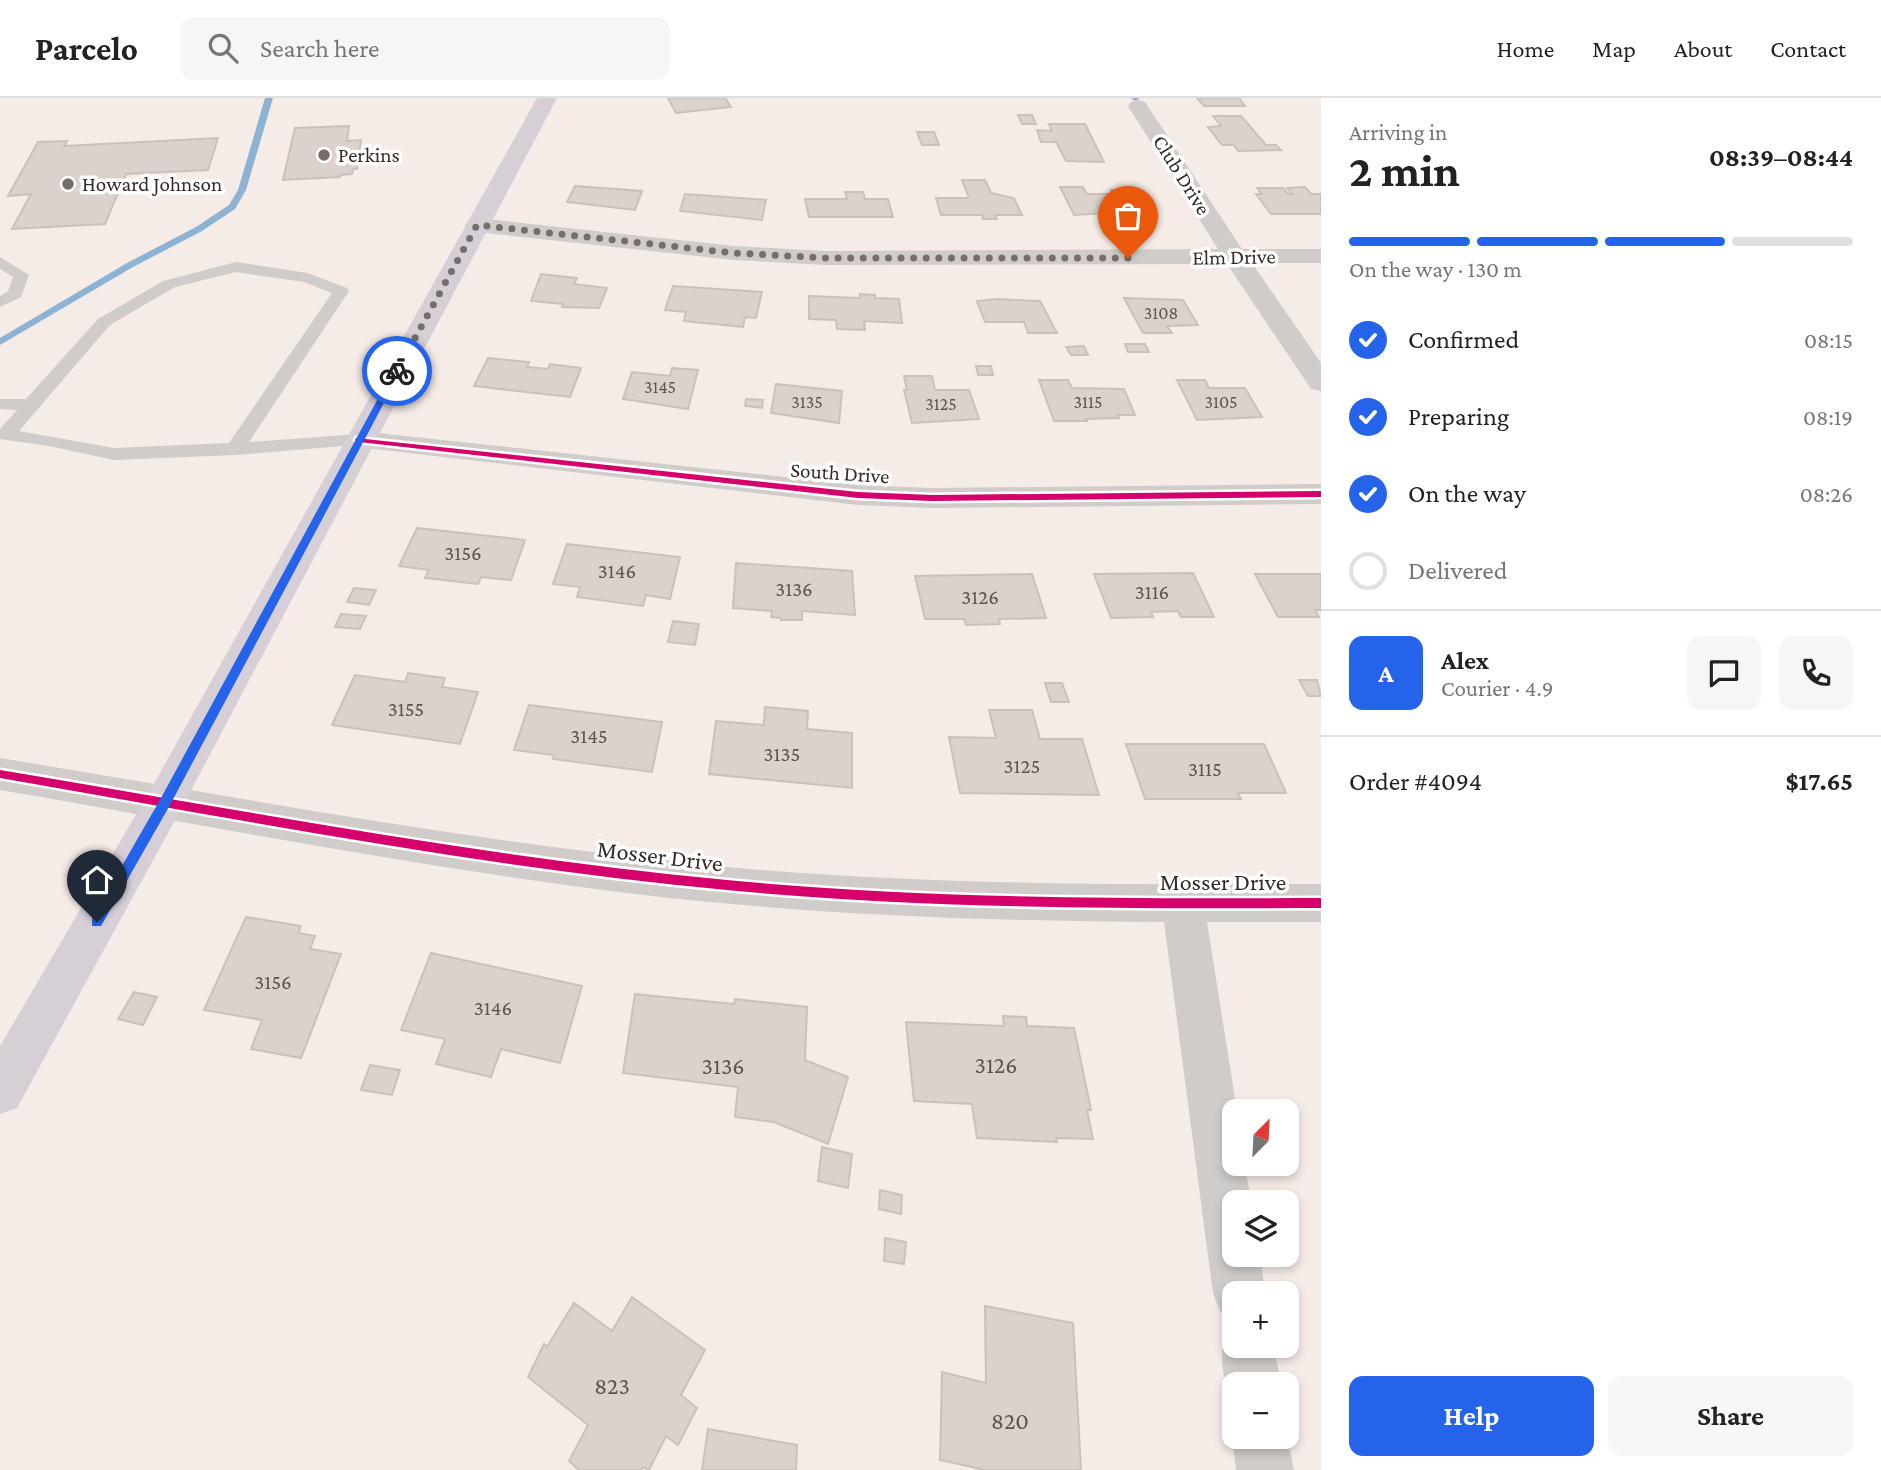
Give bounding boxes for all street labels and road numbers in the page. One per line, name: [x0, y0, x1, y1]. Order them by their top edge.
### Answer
street label: Club Drive: [1148, 131, 1216, 219]
street label: Elm Drive: [1192, 244, 1276, 270]
street label: South Drive: [790, 458, 890, 488]
street label: Mosser Drive: [596, 834, 724, 877]
street label: Mosser Drive: [1160, 868, 1286, 895]

